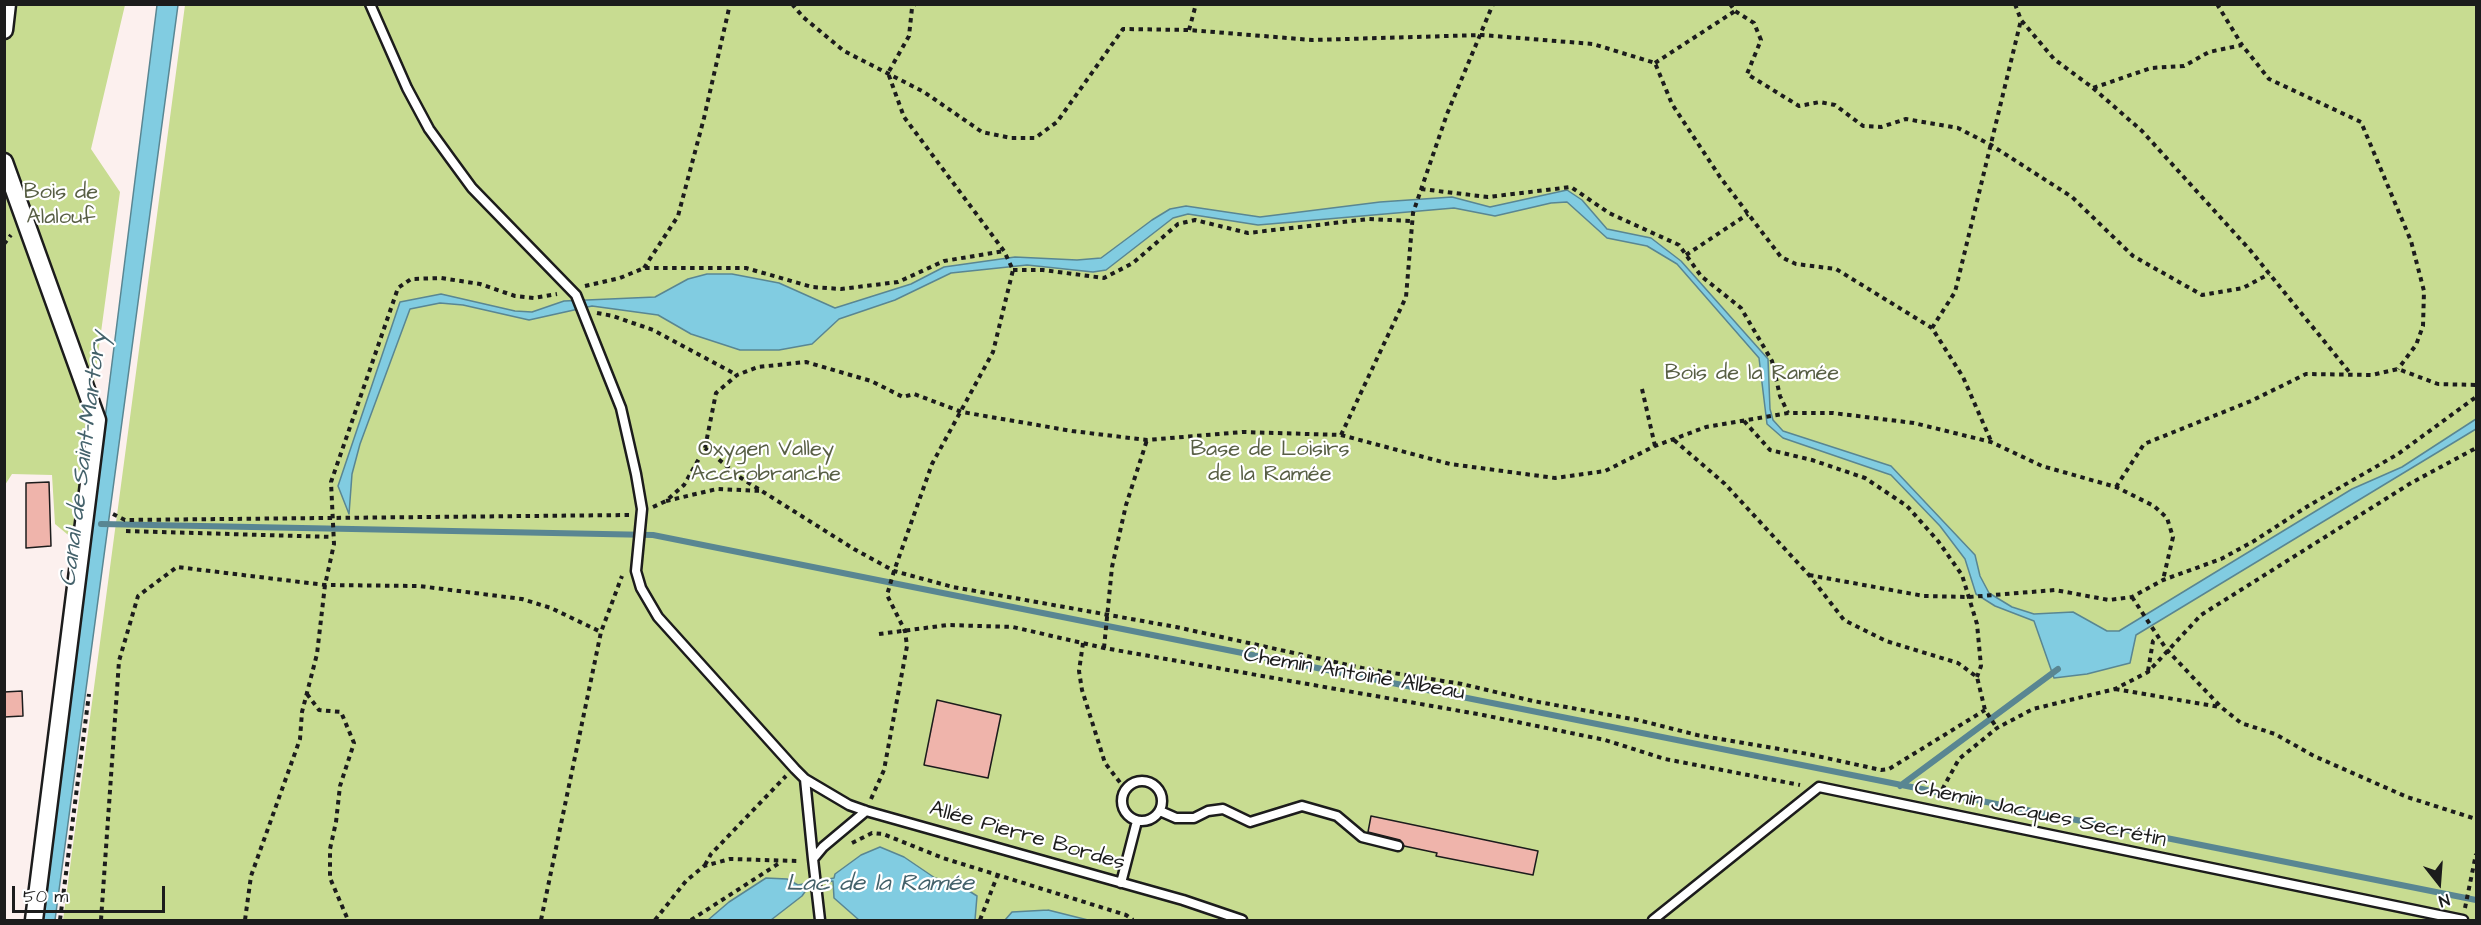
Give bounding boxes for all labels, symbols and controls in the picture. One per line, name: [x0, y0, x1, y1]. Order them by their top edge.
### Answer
park label: Bois de Alalouf: [24, 180, 98, 231]
water label: Canal de Saint-Martory: [55, 330, 115, 588]
park label: Bois de la Ramée: [1665, 361, 1839, 387]
park label: Oxygen Valley Accrobranche: [691, 437, 841, 488]
park label: Base de Loisirs de la Ramée: [1190, 437, 1350, 488]
street label: Chemin Antoine Albeau: [1241, 643, 1467, 707]
street label: Chemin Jacques Secrétin: [1912, 775, 2168, 855]
street label: Allée Pierre Bordes: [926, 796, 1128, 878]
north arrow: [2409, 853, 2469, 913]
water label: Lac de la Ramée: [786, 871, 974, 899]
scale bar: [15, 874, 168, 912]
text: 50 m: [23, 884, 68, 909]
text: N: [2436, 888, 2452, 912]

